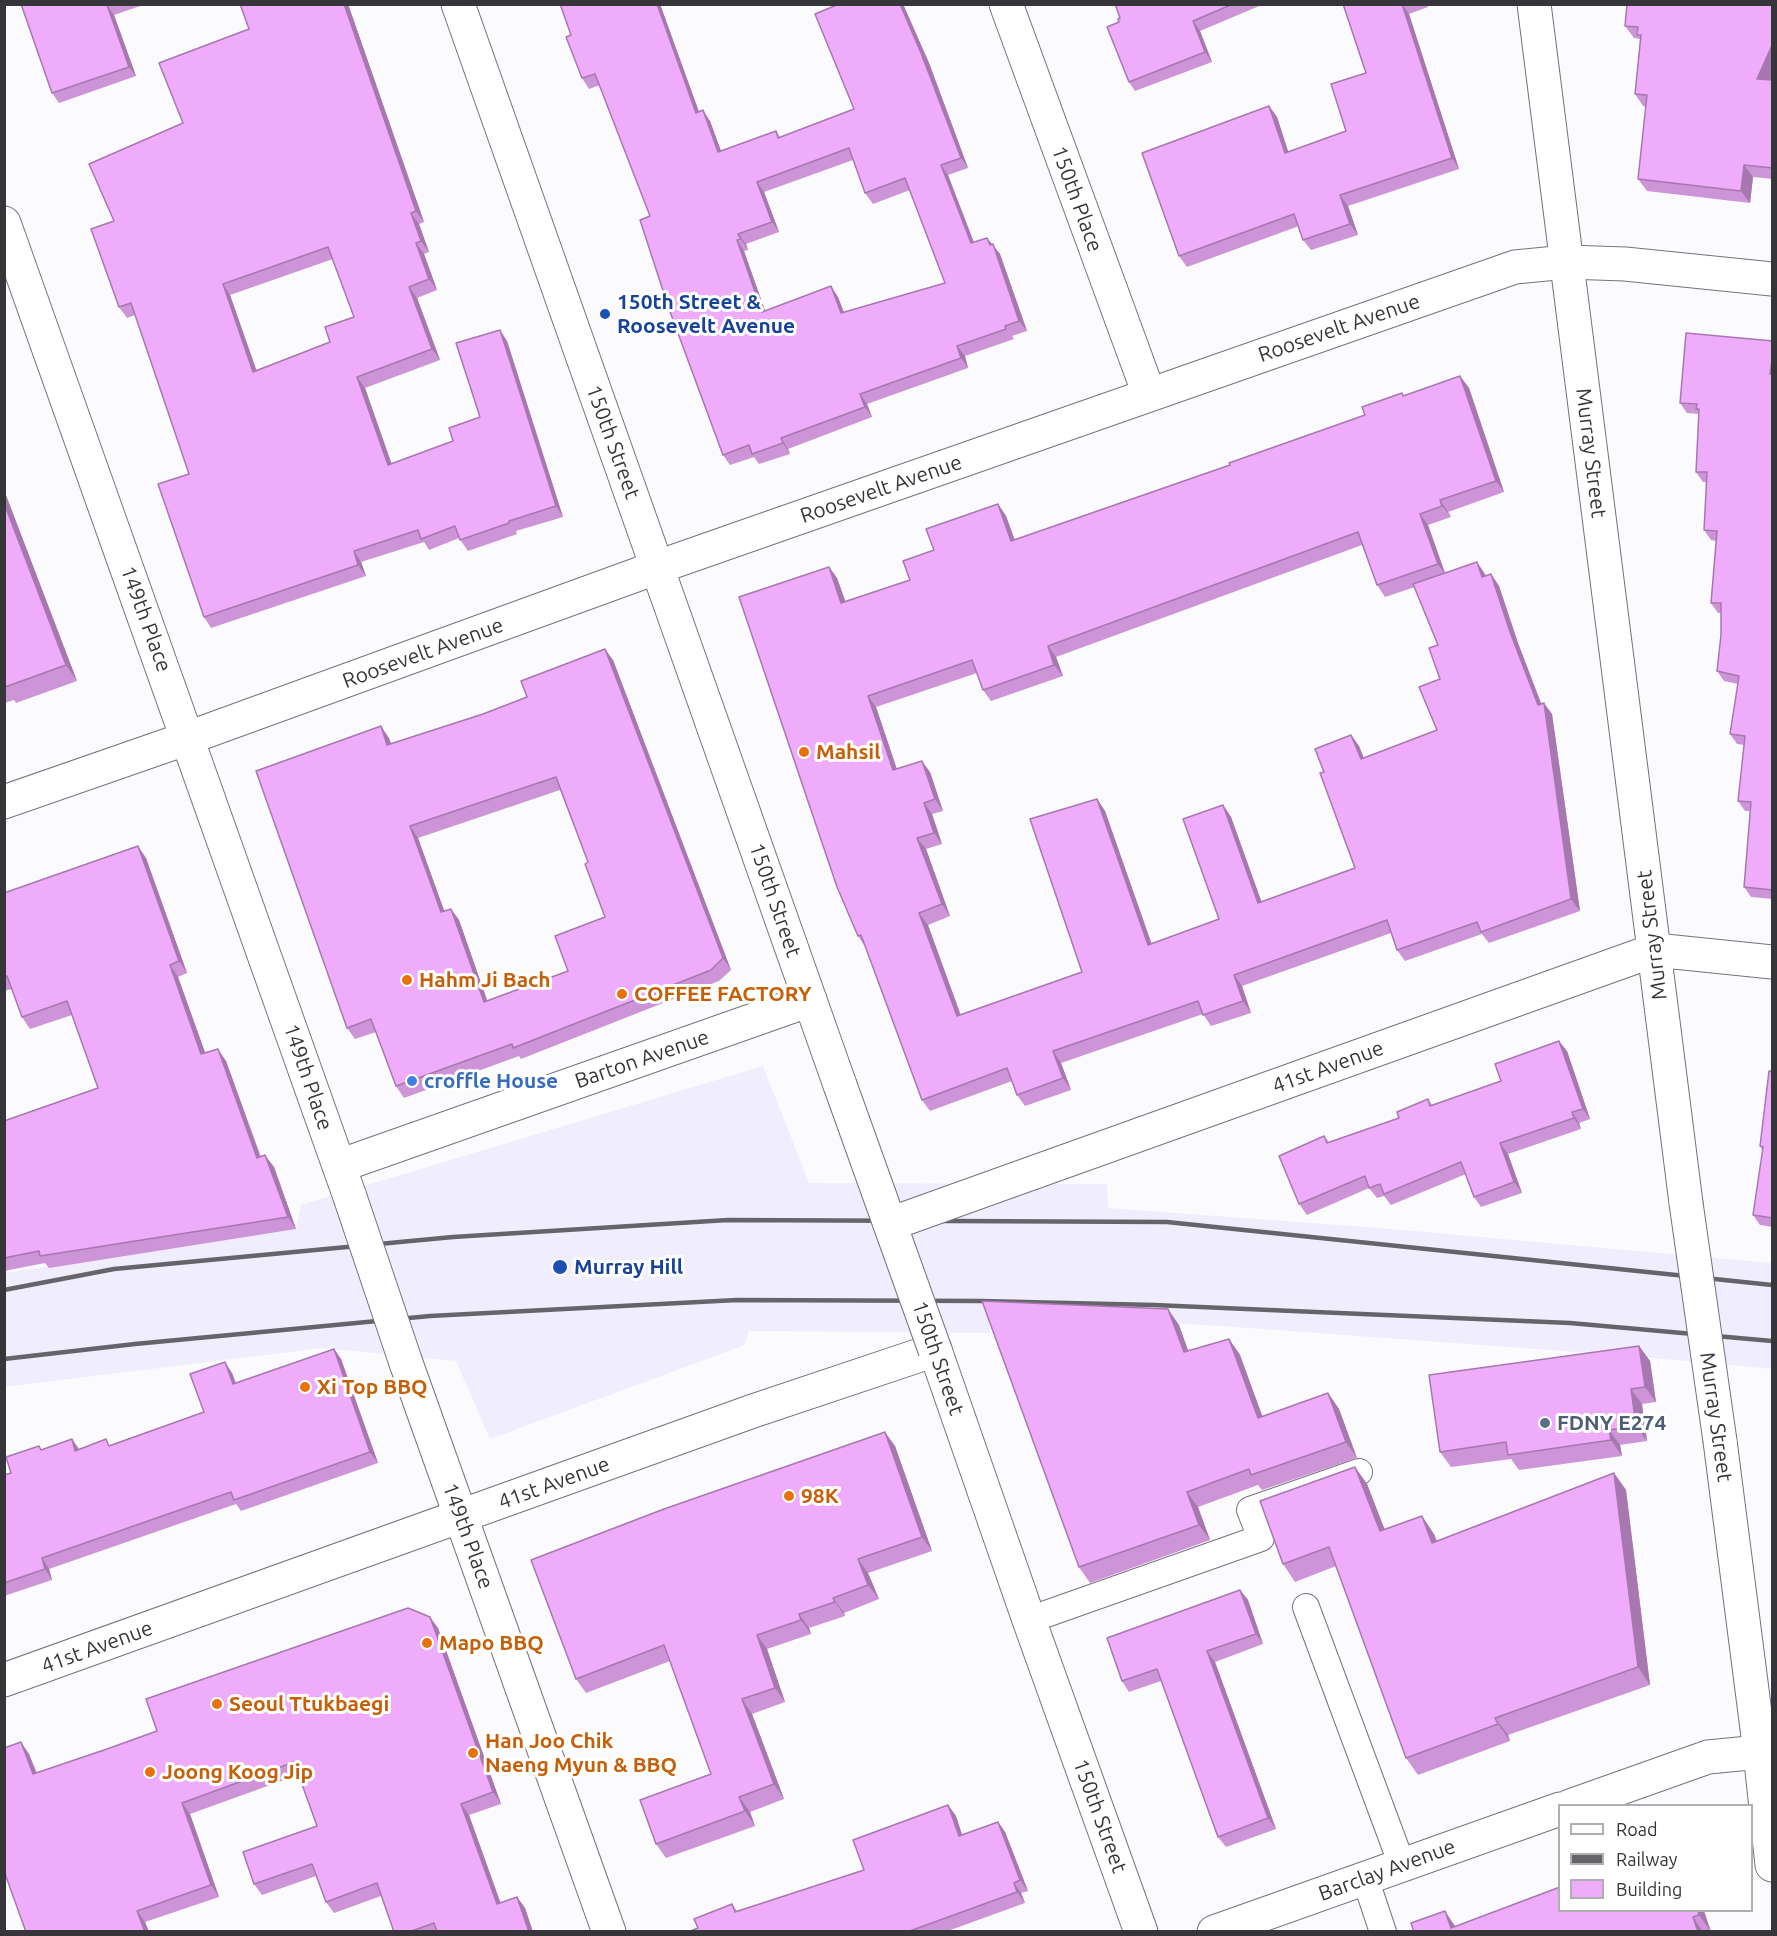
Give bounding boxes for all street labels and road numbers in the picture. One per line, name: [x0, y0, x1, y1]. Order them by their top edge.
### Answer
street label: 150th Place: [1046, 143, 1108, 255]
street label: Roosevelt Avenue: [1255, 289, 1423, 367]
street label: 150th Street: [581, 382, 645, 502]
street label: Murray Street: [1571, 387, 1611, 519]
street label: Roosevelt Avenue: [797, 450, 965, 528]
street label: 149th Place: [115, 563, 177, 675]
street label: Roosevelt Avenue: [339, 612, 507, 694]
street label: 150th Street: [744, 840, 806, 960]
street label: Murray Street: [1632, 869, 1672, 1001]
street label: 149th Place: [278, 1021, 338, 1133]
street label: Barton Avenue: [572, 1024, 712, 1094]
street label: 41st Avenue: [1269, 1035, 1387, 1099]
street label: 150th Street: [907, 1298, 969, 1418]
street label: Murray Street: [1694, 1351, 1738, 1483]
street label: 41st Avenue: [495, 1451, 613, 1515]
street label: 149th Place: [437, 1480, 499, 1592]
street label: 41st Avenue: [38, 1615, 156, 1679]
street label: 150th Street: [1068, 1756, 1132, 1876]
street label: Barclay Avenue: [1315, 1834, 1459, 1906]

